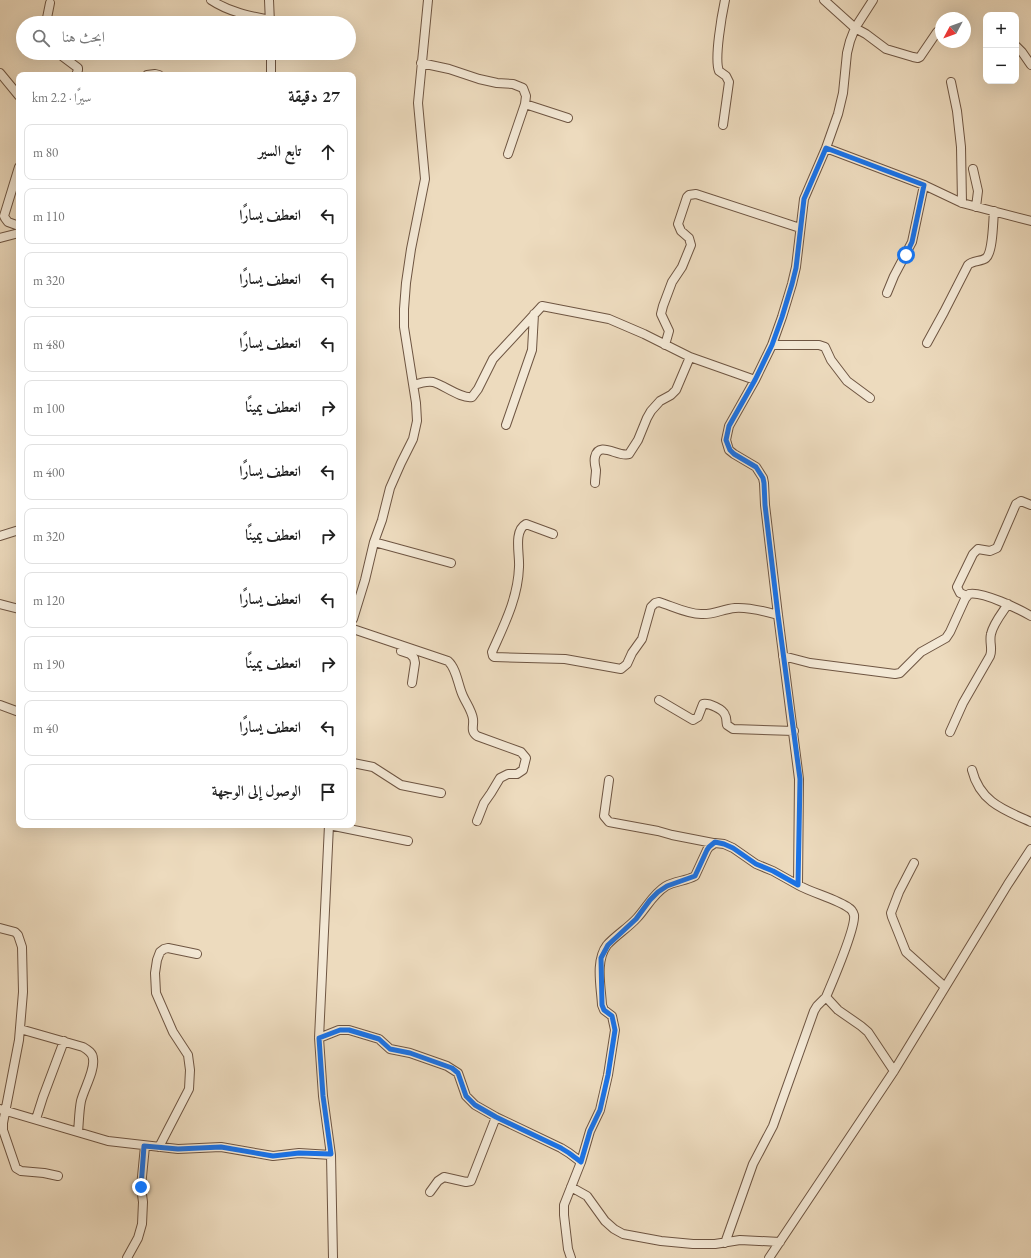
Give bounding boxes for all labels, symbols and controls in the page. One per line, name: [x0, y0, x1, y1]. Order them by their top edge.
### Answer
north arrow: [935, 12, 971, 48]
map controls: [983, 12, 1019, 84]
button: +: [983, 12, 1019, 48]
search box: [16, 16, 356, 60]
icon: search: [30, 27, 52, 49]
text: ابحث هنا: [62, 27, 105, 46]
button: −: [983, 48, 1019, 84]
text: 27 دقيقة: [288, 85, 340, 107]
text: سيرًا · 2.2 km: [32, 89, 91, 106]
text: تابع السير: [258, 141, 301, 160]
icon: ahead: [317, 141, 339, 163]
text: 80 m: [33, 144, 58, 161]
text: انعطف يسارًا: [239, 205, 301, 224]
icon: left: [317, 205, 339, 227]
text: 110 m: [33, 208, 64, 225]
route start: [897, 246, 915, 264]
text: انعطف يسارًا: [239, 269, 301, 288]
icon: left: [317, 269, 339, 291]
text: 320 m: [33, 272, 64, 289]
text: انعطف يسارًا: [239, 333, 301, 352]
icon: left: [317, 333, 339, 355]
text: 480 m: [33, 336, 64, 353]
text: انعطف يمينًا: [245, 397, 301, 416]
icon: right: [317, 397, 339, 419]
text: 100 m: [33, 400, 64, 417]
text: انعطف يسارًا: [239, 461, 301, 480]
icon: left: [317, 461, 339, 483]
text: 400 m: [33, 464, 64, 481]
text: انعطف يمينًا: [245, 525, 301, 544]
icon: right: [317, 525, 339, 547]
text: 320 m: [33, 528, 64, 545]
text: انعطف يسارًا: [239, 589, 301, 608]
icon: left: [317, 589, 339, 611]
text: 120 m: [33, 592, 64, 609]
text: انعطف يمينًا: [245, 653, 301, 672]
icon: right: [317, 653, 339, 675]
text: 190 m: [33, 656, 64, 673]
text: انعطف يسارًا: [239, 717, 301, 736]
icon: left: [317, 717, 339, 739]
text: 40 m: [33, 720, 58, 737]
text: الوصول إلى الوجهة: [212, 781, 301, 800]
icon: arrive: [317, 781, 339, 803]
route end: [132, 1178, 150, 1196]

